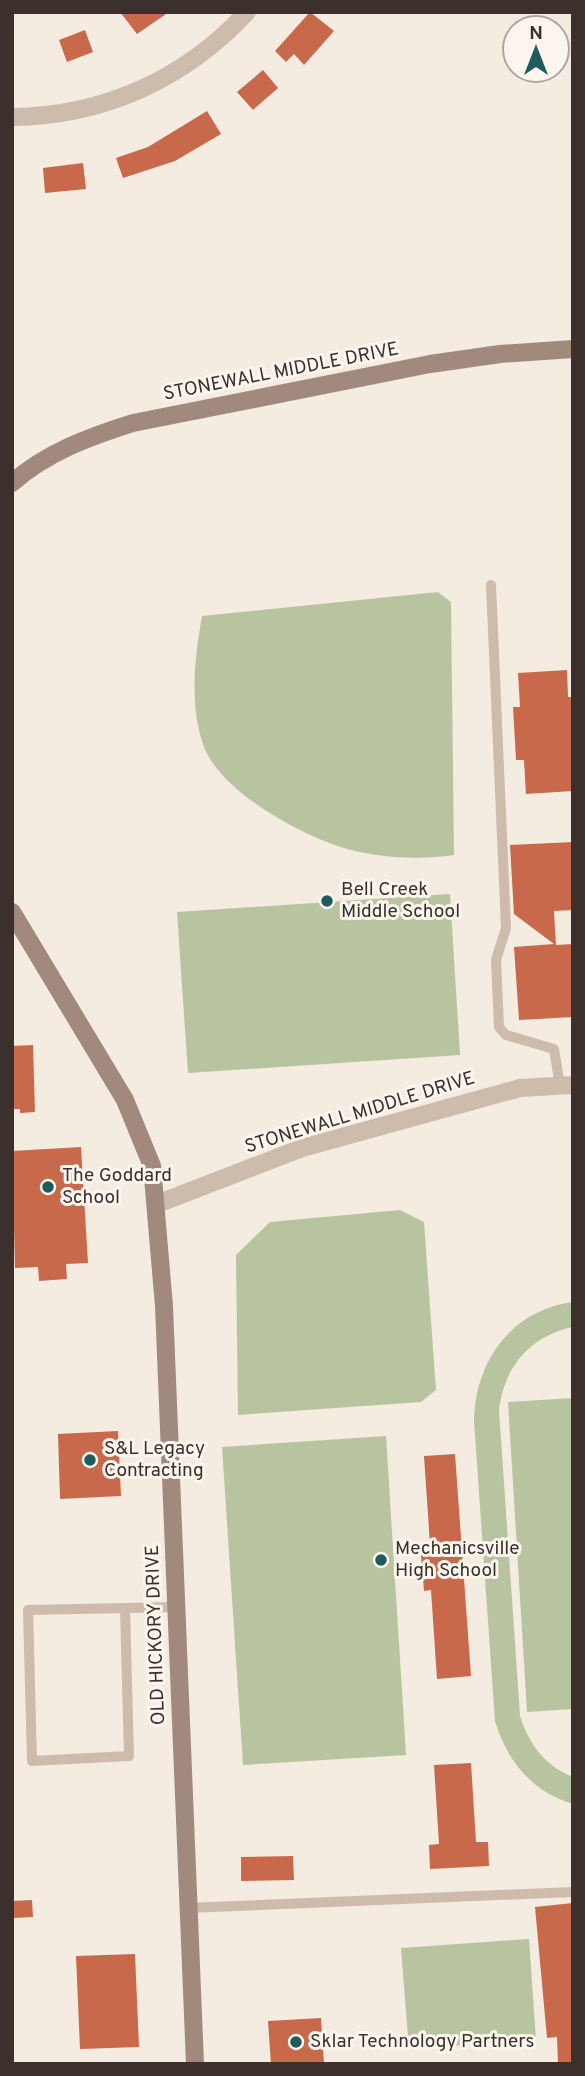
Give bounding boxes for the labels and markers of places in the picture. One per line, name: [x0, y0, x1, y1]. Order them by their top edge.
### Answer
place label: Bell Creek Middle School: [341, 878, 460, 924]
marker: Bell Creek Middle School: [319, 893, 335, 909]
place label: The Goddard School: [62, 1164, 172, 1210]
marker: The Goddard School: [40, 1179, 56, 1195]
place label: S&L Legacy Contracting: [104, 1437, 205, 1483]
marker: S&L Legacy Contracting: [82, 1452, 98, 1468]
place label: Mechanicsville High School: [395, 1537, 520, 1583]
marker: Mechanicsville High School: [373, 1552, 389, 1568]
place label: Sklar Technology Partners: [310, 2030, 534, 2054]
marker: Sklar Technology Partners: [288, 2034, 304, 2050]

